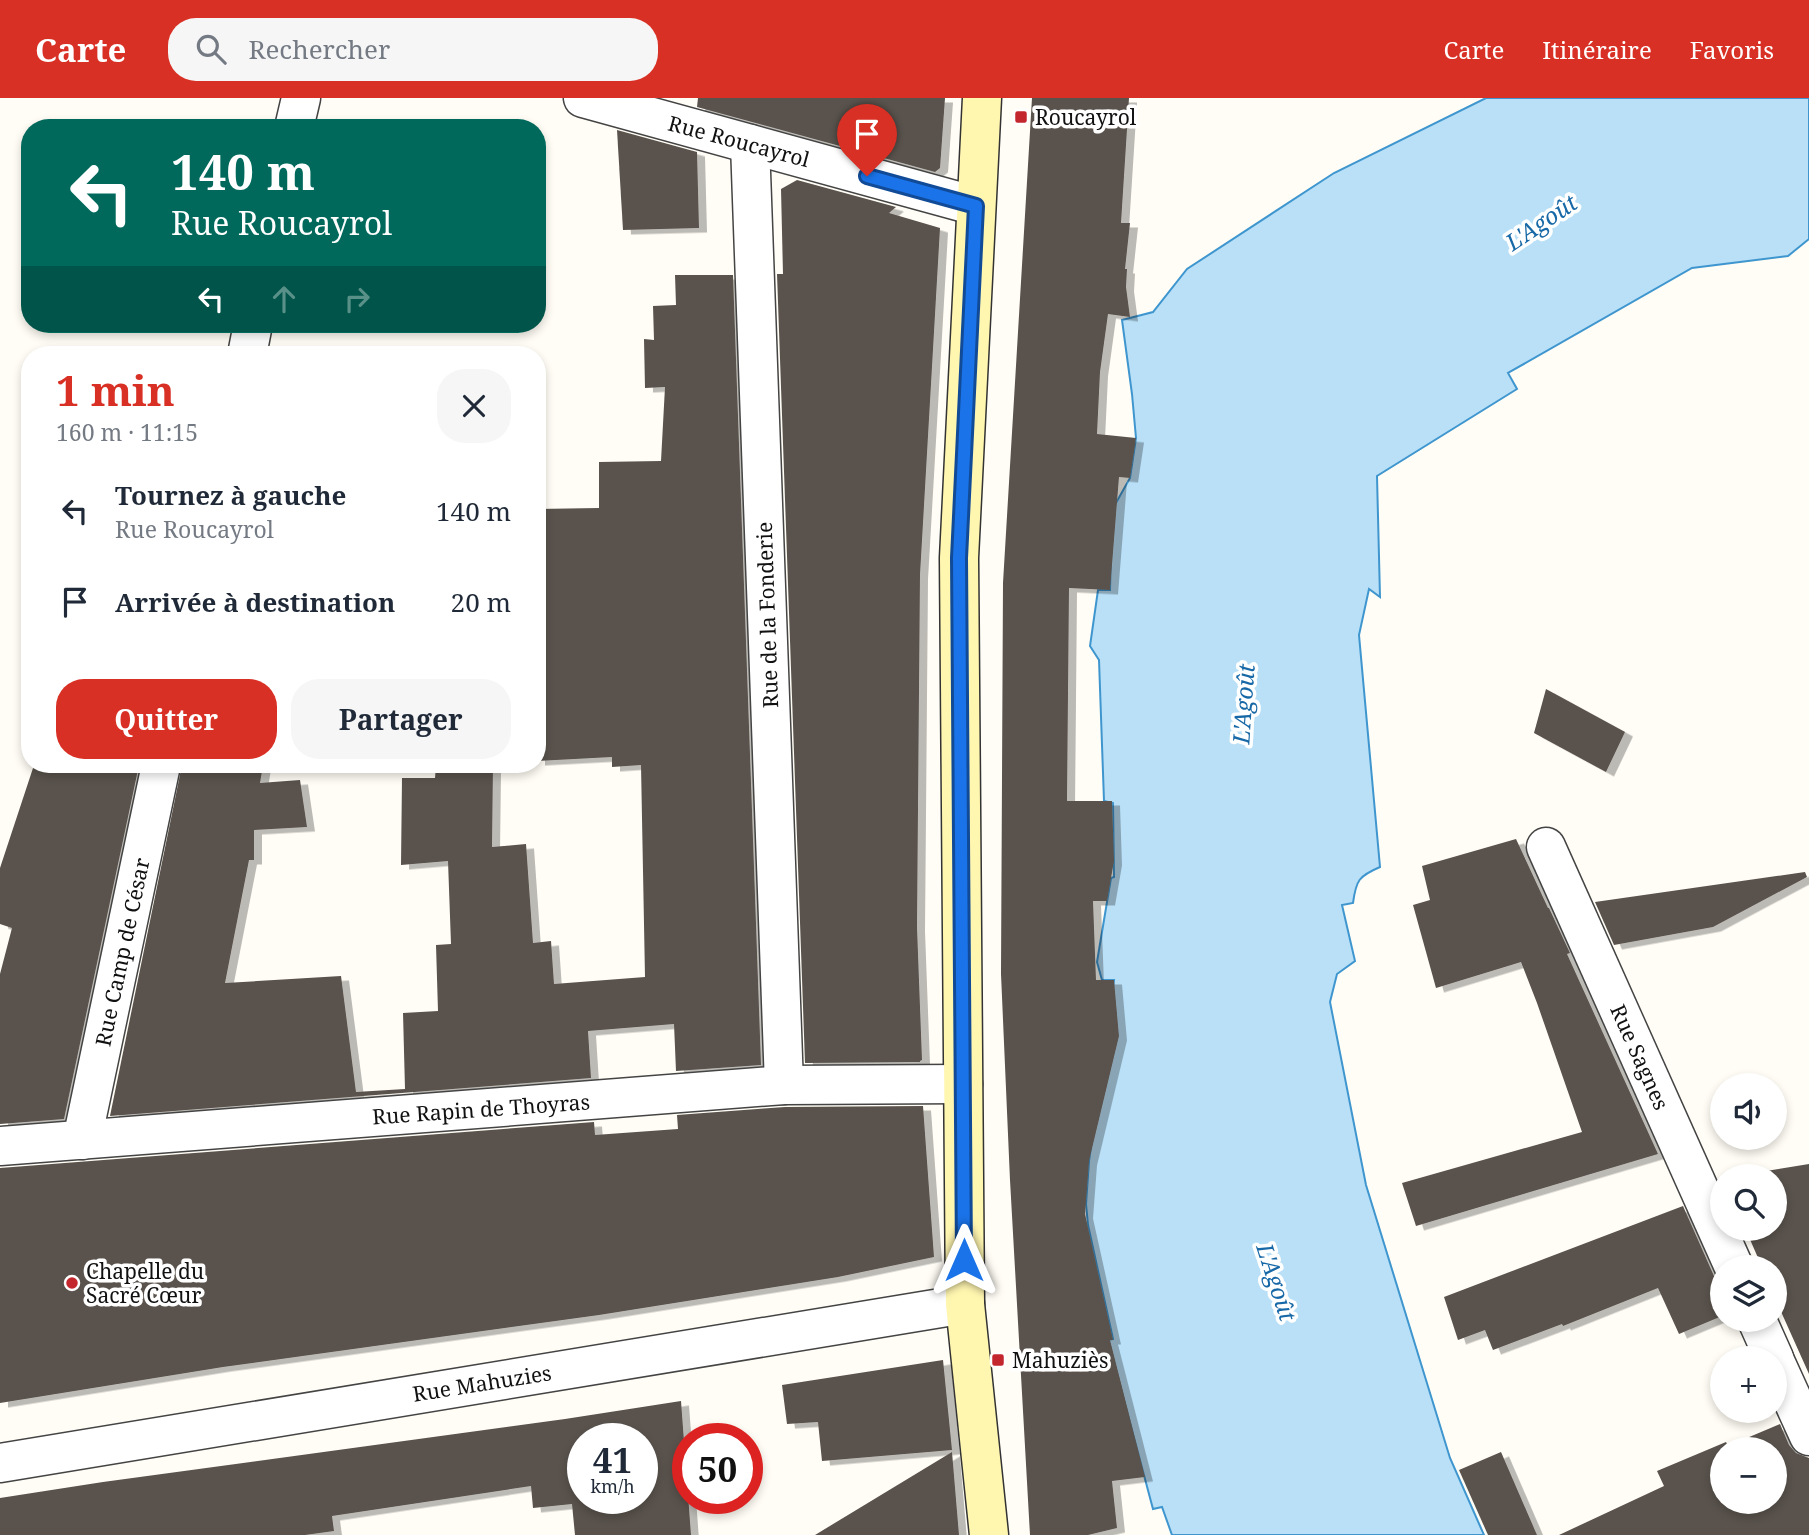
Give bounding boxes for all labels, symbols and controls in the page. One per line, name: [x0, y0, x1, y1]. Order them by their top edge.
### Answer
search box: [168, 18, 658, 81]
text: Carte: [35, 27, 126, 72]
icon: search: [192, 30, 230, 68]
text: Rechercher: [248, 31, 390, 67]
text: Carte: [1443, 33, 1504, 66]
text: Itinéraire: [1542, 33, 1652, 66]
text: Favoris: [1690, 33, 1774, 66]
place label: Roucayrol: [1035, 103, 1137, 131]
pin: [837, 104, 897, 176]
street label: Rue Roucayrol: [665, 109, 813, 173]
marker: Roucayrol: [1013, 109, 1029, 125]
icon: arrive: [848, 115, 886, 153]
text: 140 m: [171, 138, 315, 204]
icon: left: [56, 147, 147, 238]
water label: L'Agoût: [1498, 186, 1584, 258]
text: Rue Roucayrol: [171, 201, 392, 244]
icon: left: [192, 280, 230, 318]
icon: ahead: [265, 280, 303, 318]
icon: right: [338, 280, 376, 318]
text: 1 min: [56, 361, 175, 418]
button: close: [437, 369, 511, 443]
text: 160 m · 11:15: [56, 416, 198, 448]
text: Tournez à gauche: [115, 477, 346, 513]
icon: left: [56, 492, 94, 530]
text: 140 m: [436, 493, 511, 529]
text: Rue Roucayrol: [115, 513, 274, 545]
street label: Rue de la Fonderie: [750, 521, 784, 709]
icon: arrive: [56, 583, 94, 621]
text: Arrivée à destination: [115, 584, 395, 620]
text: 20 m: [451, 584, 511, 620]
water label: L'Agoût: [1224, 662, 1262, 746]
button: Quitter: [56, 679, 277, 759]
button: Partager: [291, 679, 511, 759]
street label: Rue Camp de César: [88, 855, 156, 1049]
street label: Rue Sagnes: [1604, 1000, 1676, 1114]
map controls: [1710, 1073, 1787, 1514]
button: sound: [1710, 1073, 1787, 1150]
street label: Rue Rapin de Thoyras: [371, 1087, 591, 1131]
button: search: [1710, 1164, 1787, 1241]
position arrow: [927, 1223, 1001, 1297]
water label: L'Agoût: [1249, 1238, 1305, 1326]
button: layers: [1710, 1255, 1787, 1332]
place label: Chapelle du Sacré Cœur: [86, 1257, 204, 1309]
marker: Chapelle du Sacré Cœur: [64, 1275, 80, 1291]
place label: Mahuziès: [1012, 1346, 1108, 1374]
button: +: [1710, 1346, 1787, 1423]
marker: Mahuziès: [990, 1352, 1006, 1368]
street label: Rue Mahuzies: [411, 1358, 553, 1408]
speed limit sign: 50: [672, 1423, 763, 1514]
text: 41: [593, 1436, 632, 1483]
button: −: [1710, 1437, 1787, 1514]
text: km/h: [590, 1474, 635, 1498]

